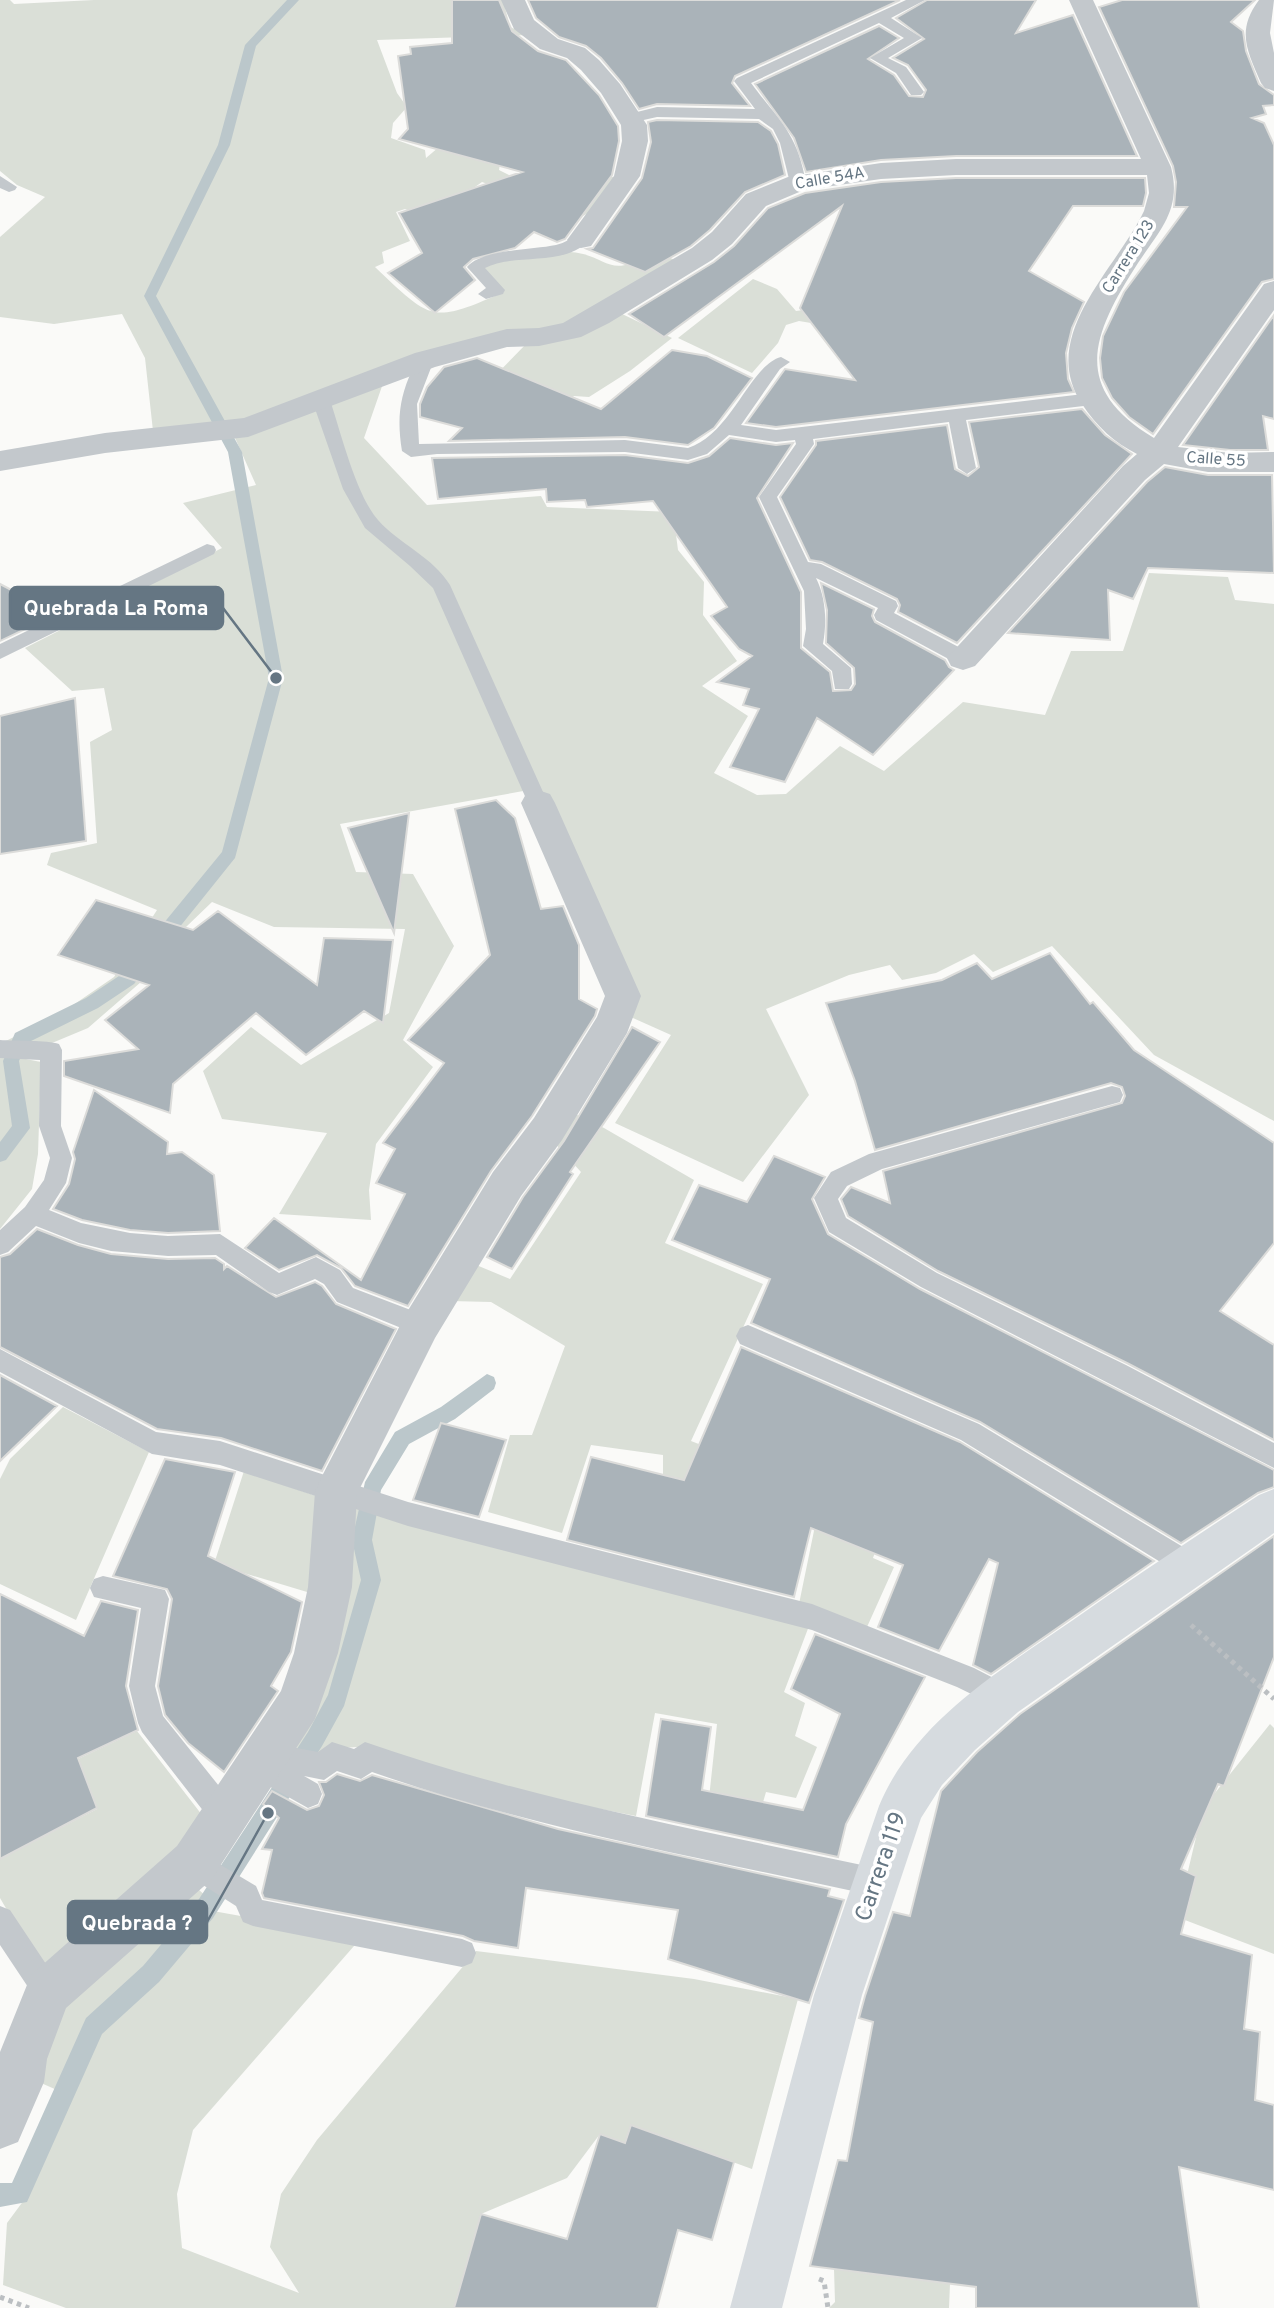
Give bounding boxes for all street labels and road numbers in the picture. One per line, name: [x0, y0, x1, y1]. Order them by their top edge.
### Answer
street label: Calle 54A: [794, 163, 866, 195]
street label: Carrera 123: [1098, 216, 1160, 298]
street label: Calle 55: [1186, 448, 1246, 472]
street label: Carrera 119: [850, 1808, 914, 1926]

